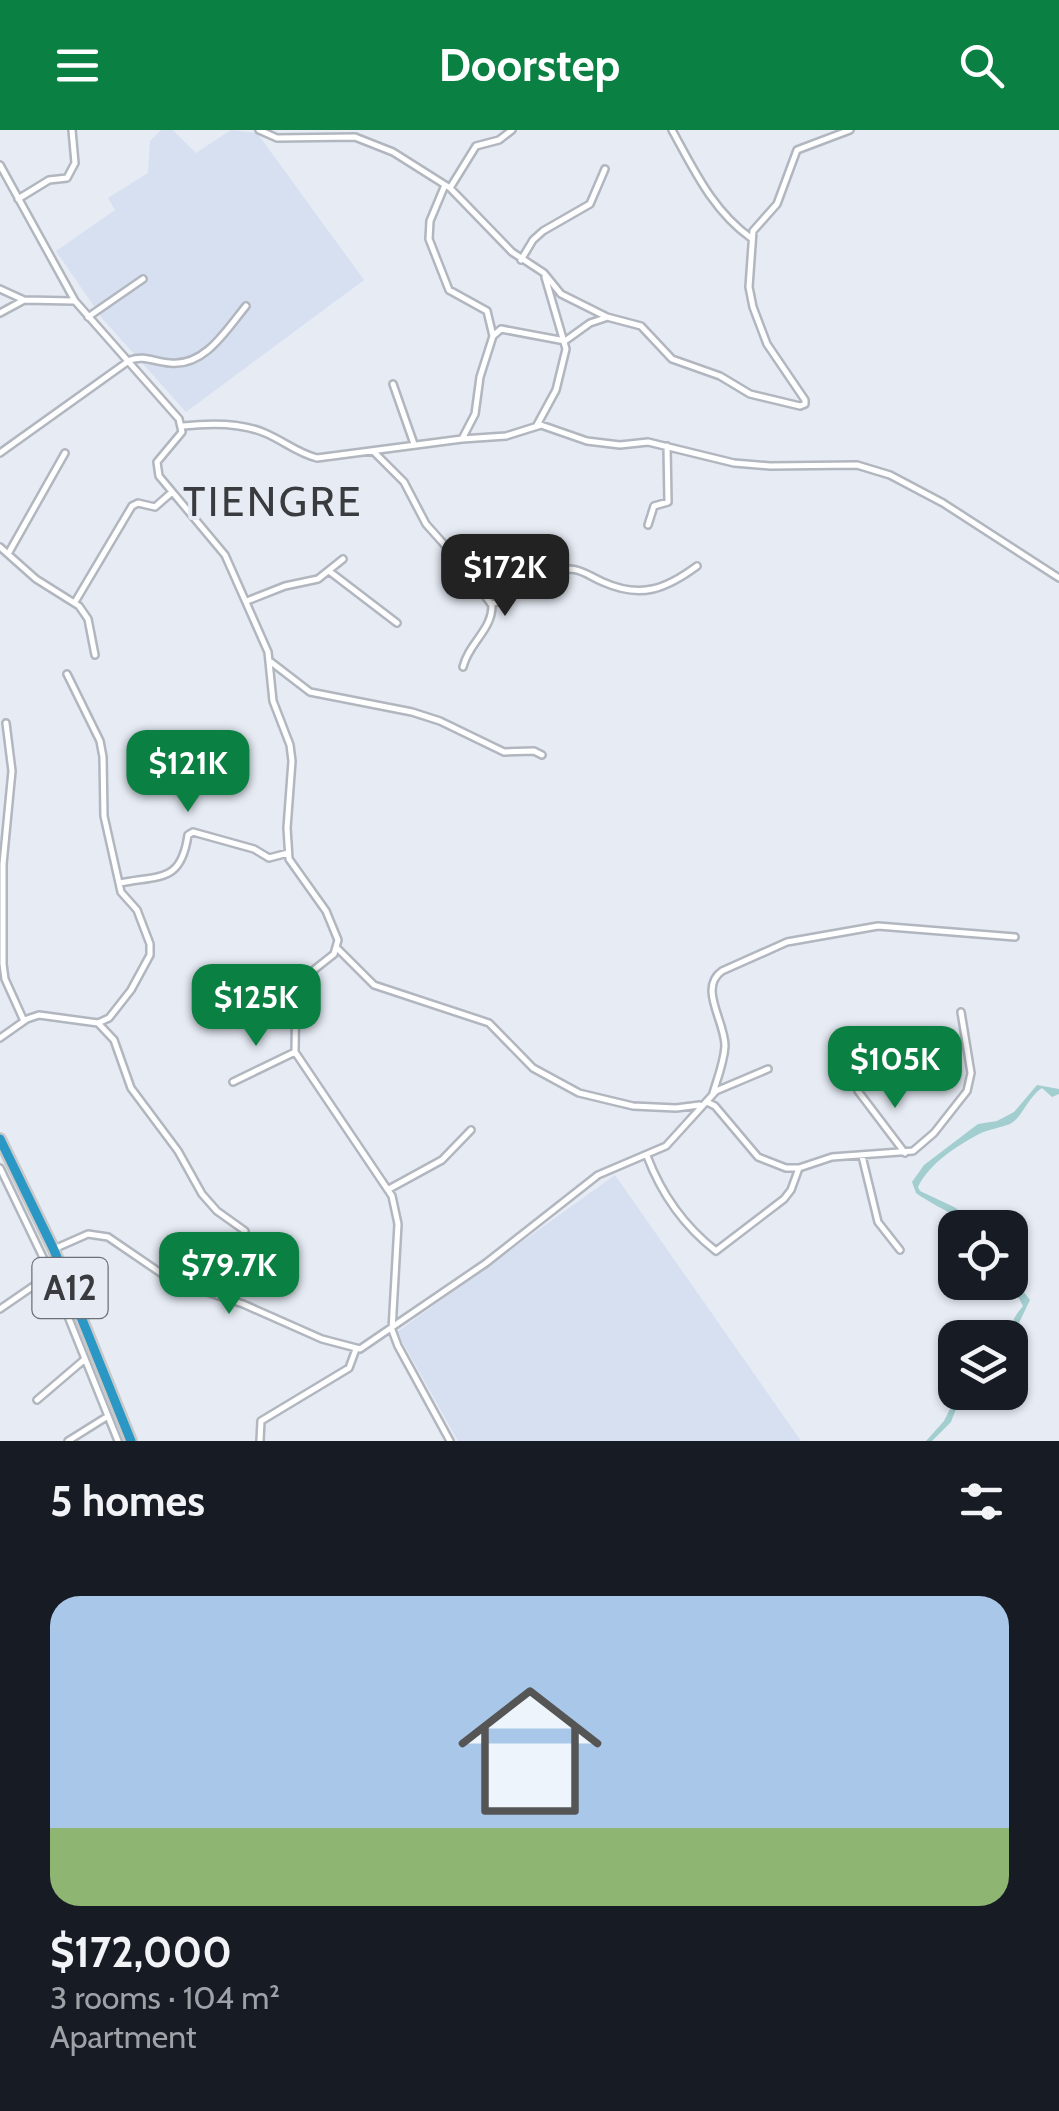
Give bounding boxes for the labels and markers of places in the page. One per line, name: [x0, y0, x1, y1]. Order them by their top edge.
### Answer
pin: $172K: [435, 534, 575, 619]
pin: $121K: [118, 730, 258, 815]
pin: $125K: [186, 964, 326, 1049]
pin: $105K: [825, 1026, 965, 1111]
pin: $79.7K: [148, 1232, 310, 1317]

